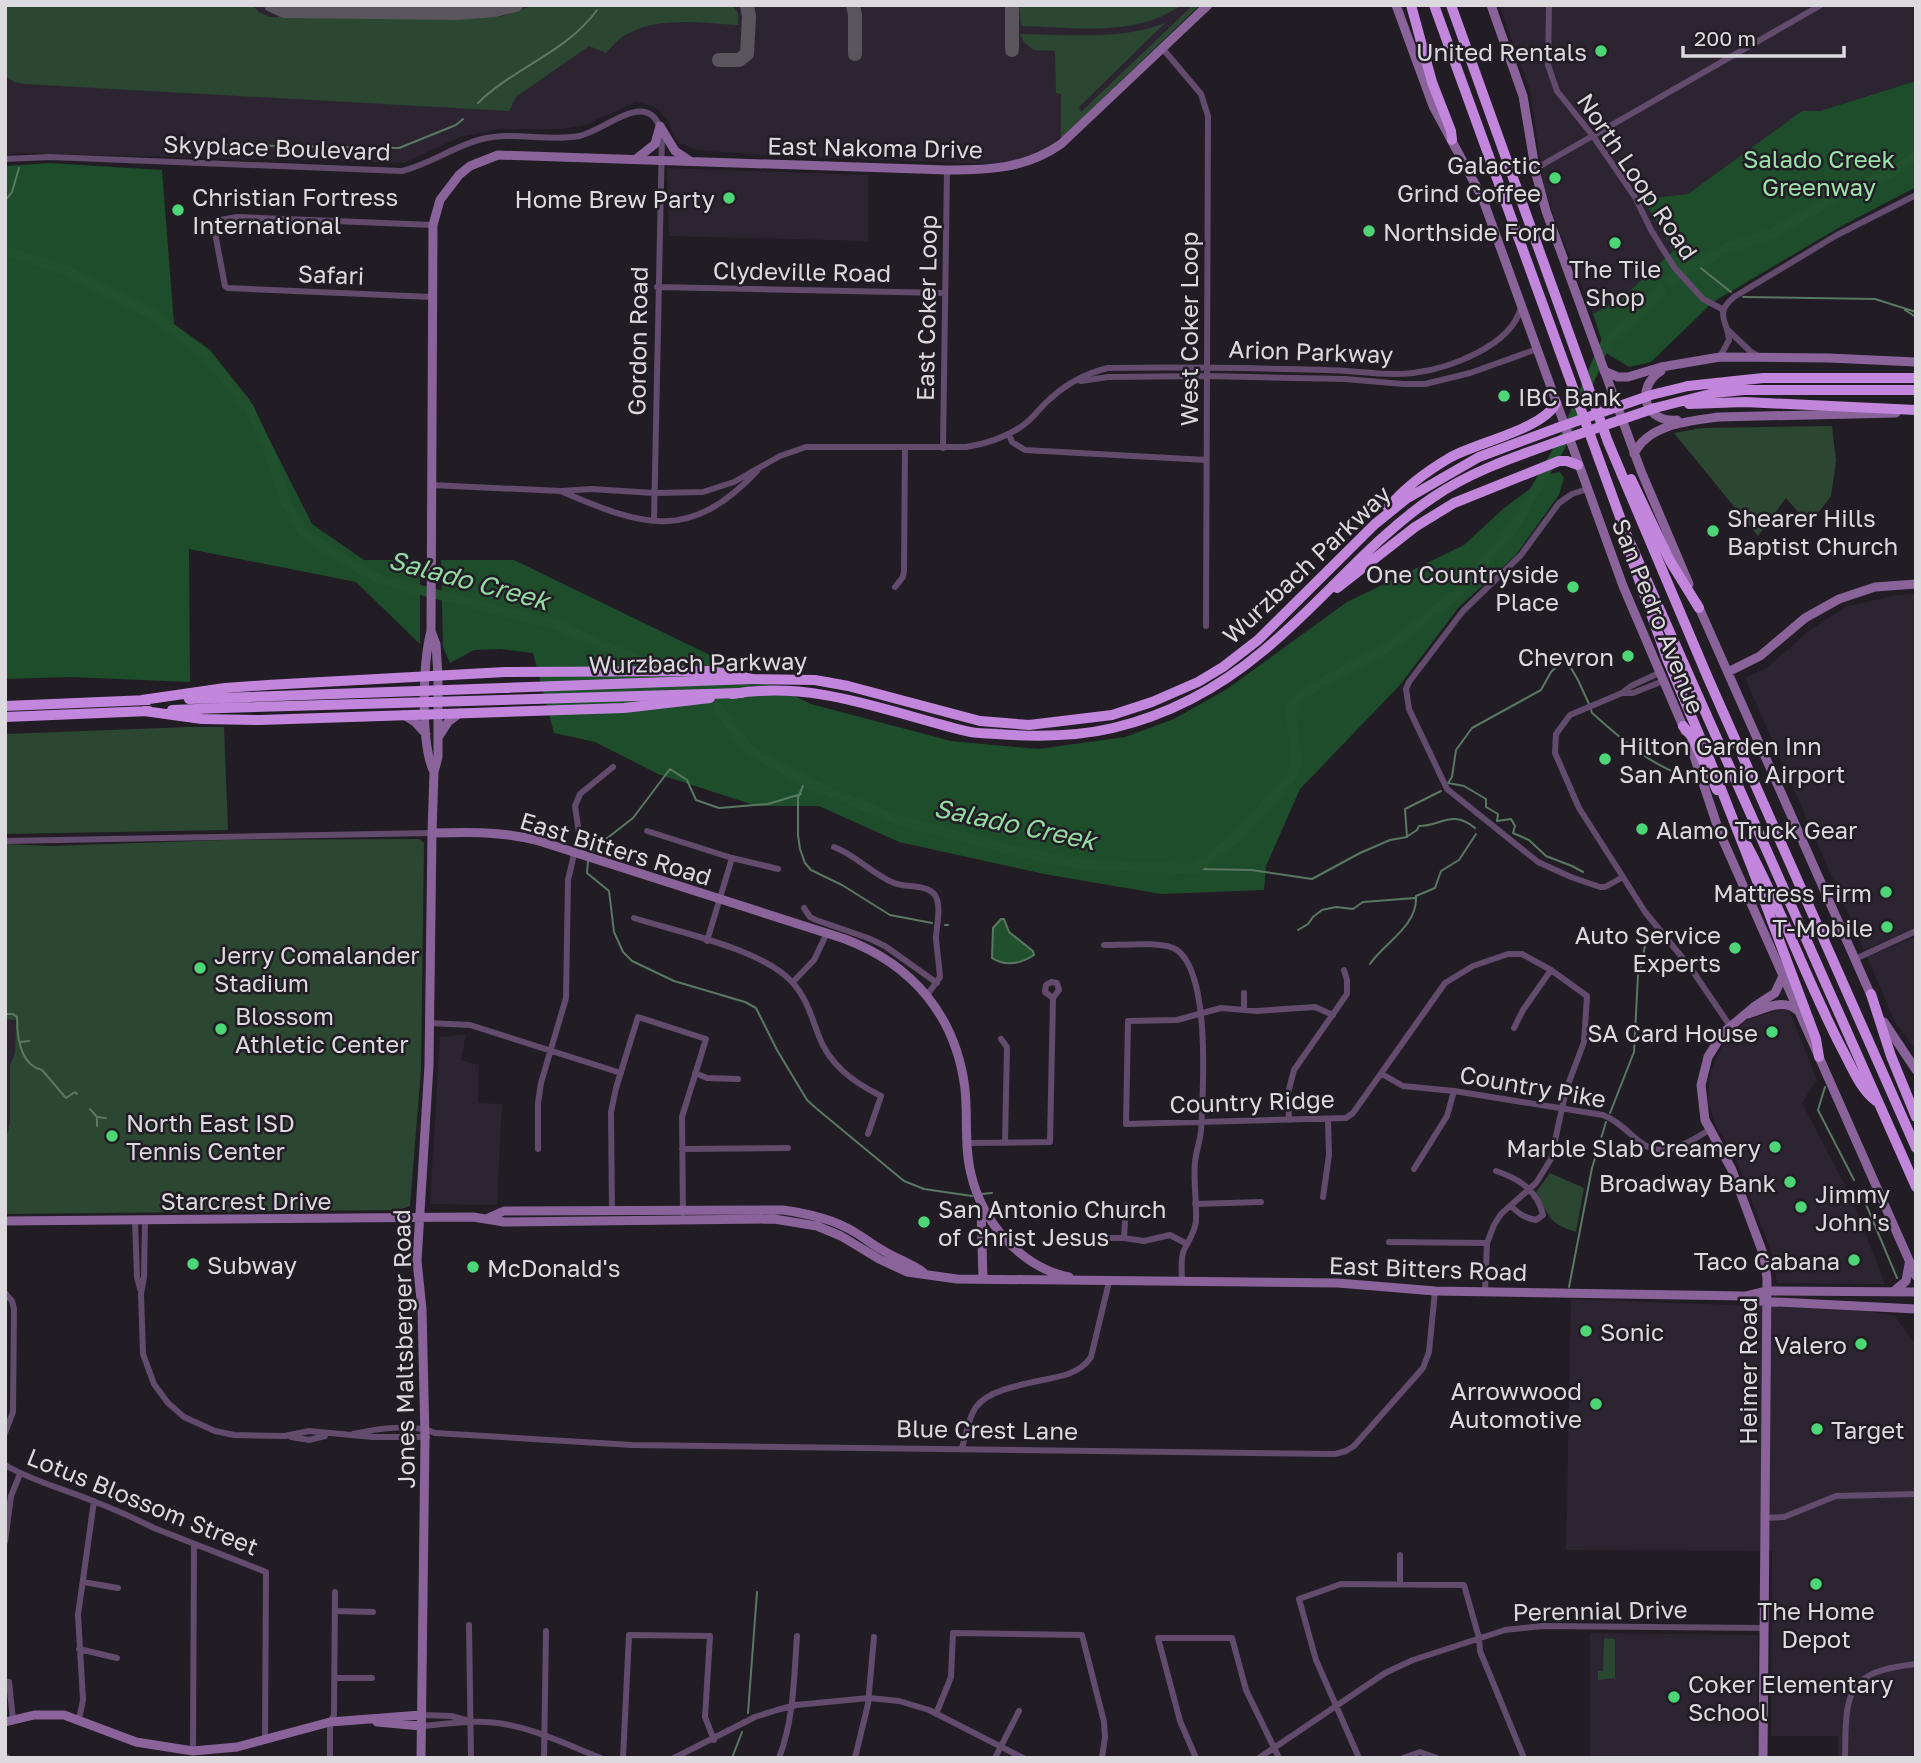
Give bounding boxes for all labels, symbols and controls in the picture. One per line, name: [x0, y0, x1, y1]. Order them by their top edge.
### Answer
scale bar: [1683, 14, 1844, 58]
text: 200 m: [1694, 25, 1756, 51]
place label: United Rentals: [1416, 37, 1587, 66]
marker: United Rentals: [1593, 43, 1609, 59]
street label: North Loop Road: [1572, 87, 1704, 265]
street label: Skyplace Boulevard: [163, 129, 391, 165]
street label: East Nakoma Drive: [767, 131, 983, 163]
park label: Salado Creek Greenway: [1743, 144, 1895, 201]
place label: Galactic Grind Coffee: [1397, 150, 1541, 207]
marker: Galactic Grind Coffee: [1547, 170, 1563, 186]
place label: Christian Fortress International: [192, 182, 398, 239]
place label: Home Brew Party: [514, 184, 715, 213]
marker: Home Brew Party: [721, 190, 737, 206]
marker: Christian Fortress International: [170, 202, 186, 218]
street label: East Coker Loop: [910, 215, 942, 401]
place label: Northside Ford: [1383, 217, 1556, 246]
marker: Northside Ford: [1361, 223, 1377, 239]
street label: West Coker Loop: [1174, 232, 1203, 426]
marker: The Tile Shop: [1607, 235, 1623, 251]
place label: The Tile Shop: [1569, 254, 1661, 311]
street label: Clydeville Road: [713, 255, 891, 287]
street label: Safari: [297, 258, 365, 290]
street label: Gordon Road: [621, 266, 653, 416]
street label: Arion Parkway: [1228, 334, 1394, 368]
place label: IBC Bank: [1518, 382, 1622, 411]
marker: IBC Bank: [1496, 388, 1512, 404]
street label: Wurzbach Parkway: [1216, 479, 1396, 649]
place label: Shearer Hills Baptist Church: [1727, 503, 1898, 560]
street label: San Pedro Avenue: [1607, 514, 1711, 718]
marker: Shearer Hills Baptist Church: [1705, 523, 1721, 539]
water label: Salado Creek: [385, 544, 555, 617]
place label: One Countryside Place: [1366, 559, 1559, 616]
marker: One Countryside Place: [1565, 579, 1581, 595]
place label: Chevron: [1518, 642, 1614, 671]
street label: Wurzbach Parkway: [588, 646, 808, 678]
marker: Chevron: [1620, 648, 1636, 664]
place label: Hilton Garden Inn San Antonio Airport: [1619, 731, 1845, 788]
marker: Hilton Garden Inn San Antonio Airport: [1597, 751, 1613, 767]
water label: Salado Creek: [931, 792, 1101, 857]
street label: East Bitters Road: [517, 805, 715, 891]
place label: Alamo Truck Gear: [1656, 815, 1857, 844]
marker: Alamo Truck Gear: [1634, 821, 1650, 837]
place label: Mattress Firm: [1713, 878, 1872, 907]
marker: Mattress Firm: [1878, 884, 1894, 900]
place label: T-Mobile: [1772, 913, 1873, 942]
marker: T-Mobile: [1879, 919, 1895, 935]
place label: Auto Service Experts: [1575, 920, 1721, 977]
place label: Jerry Comalander Stadium: [214, 940, 420, 997]
marker: Auto Service Experts: [1727, 940, 1743, 956]
marker: Jerry Comalander Stadium: [192, 960, 208, 976]
place label: Blossom Athletic Center: [235, 1001, 409, 1058]
place label: SA Card House: [1587, 1018, 1758, 1047]
marker: Blossom Athletic Center: [213, 1021, 229, 1037]
marker: SA Card House: [1764, 1024, 1780, 1040]
street label: Country Pike: [1458, 1059, 1608, 1113]
street label: Country Ridge: [1169, 1084, 1335, 1118]
place label: North East ISD Tennis Center: [126, 1108, 295, 1165]
marker: North East ISD Tennis Center: [104, 1128, 120, 1144]
place label: Marble Slab Creamery: [1506, 1133, 1761, 1162]
marker: Marble Slab Creamery: [1767, 1139, 1783, 1155]
place label: Broadway Bank: [1599, 1168, 1776, 1197]
marker: Broadway Bank: [1782, 1174, 1798, 1190]
place label: Jimmy John's: [1815, 1179, 1890, 1236]
street label: Starcrest Drive: [160, 1186, 332, 1215]
place label: San Antonio Church of Christ Jesus: [938, 1194, 1166, 1251]
marker: Jimmy John's: [1793, 1199, 1809, 1215]
street label: Jones Maltsberger Road: [386, 1209, 420, 1489]
marker: San Antonio Church of Christ Jesus: [916, 1214, 932, 1230]
place label: Taco Cabana: [1694, 1246, 1840, 1275]
place label: Subway: [207, 1250, 297, 1279]
street label: East Bitters Road: [1328, 1250, 1528, 1286]
marker: Taco Cabana: [1846, 1252, 1862, 1268]
place label: McDonald's: [487, 1253, 620, 1282]
marker: Subway: [185, 1256, 201, 1272]
marker: McDonald's: [465, 1259, 481, 1275]
street label: Heimer Road: [1733, 1297, 1762, 1445]
place label: Sonic: [1600, 1317, 1664, 1346]
marker: Sonic: [1578, 1323, 1594, 1339]
place label: Valero: [1774, 1330, 1847, 1359]
marker: Valero: [1853, 1336, 1869, 1352]
place label: Arrowwood Automotive: [1449, 1376, 1582, 1433]
marker: Arrowwood Automotive: [1588, 1396, 1604, 1412]
street label: Blue Crest Lane: [896, 1413, 1078, 1445]
place label: Target: [1831, 1415, 1905, 1444]
marker: Target: [1809, 1421, 1825, 1437]
street label: Lotus Blossom Street: [23, 1441, 263, 1561]
marker: The Home Depot: [1808, 1576, 1824, 1592]
street label: Perennial Drive: [1512, 1594, 1688, 1626]
place label: The Home Depot: [1757, 1596, 1875, 1653]
place label: Coker Elementary School: [1688, 1669, 1893, 1726]
marker: Coker Elementary School: [1666, 1689, 1682, 1705]

